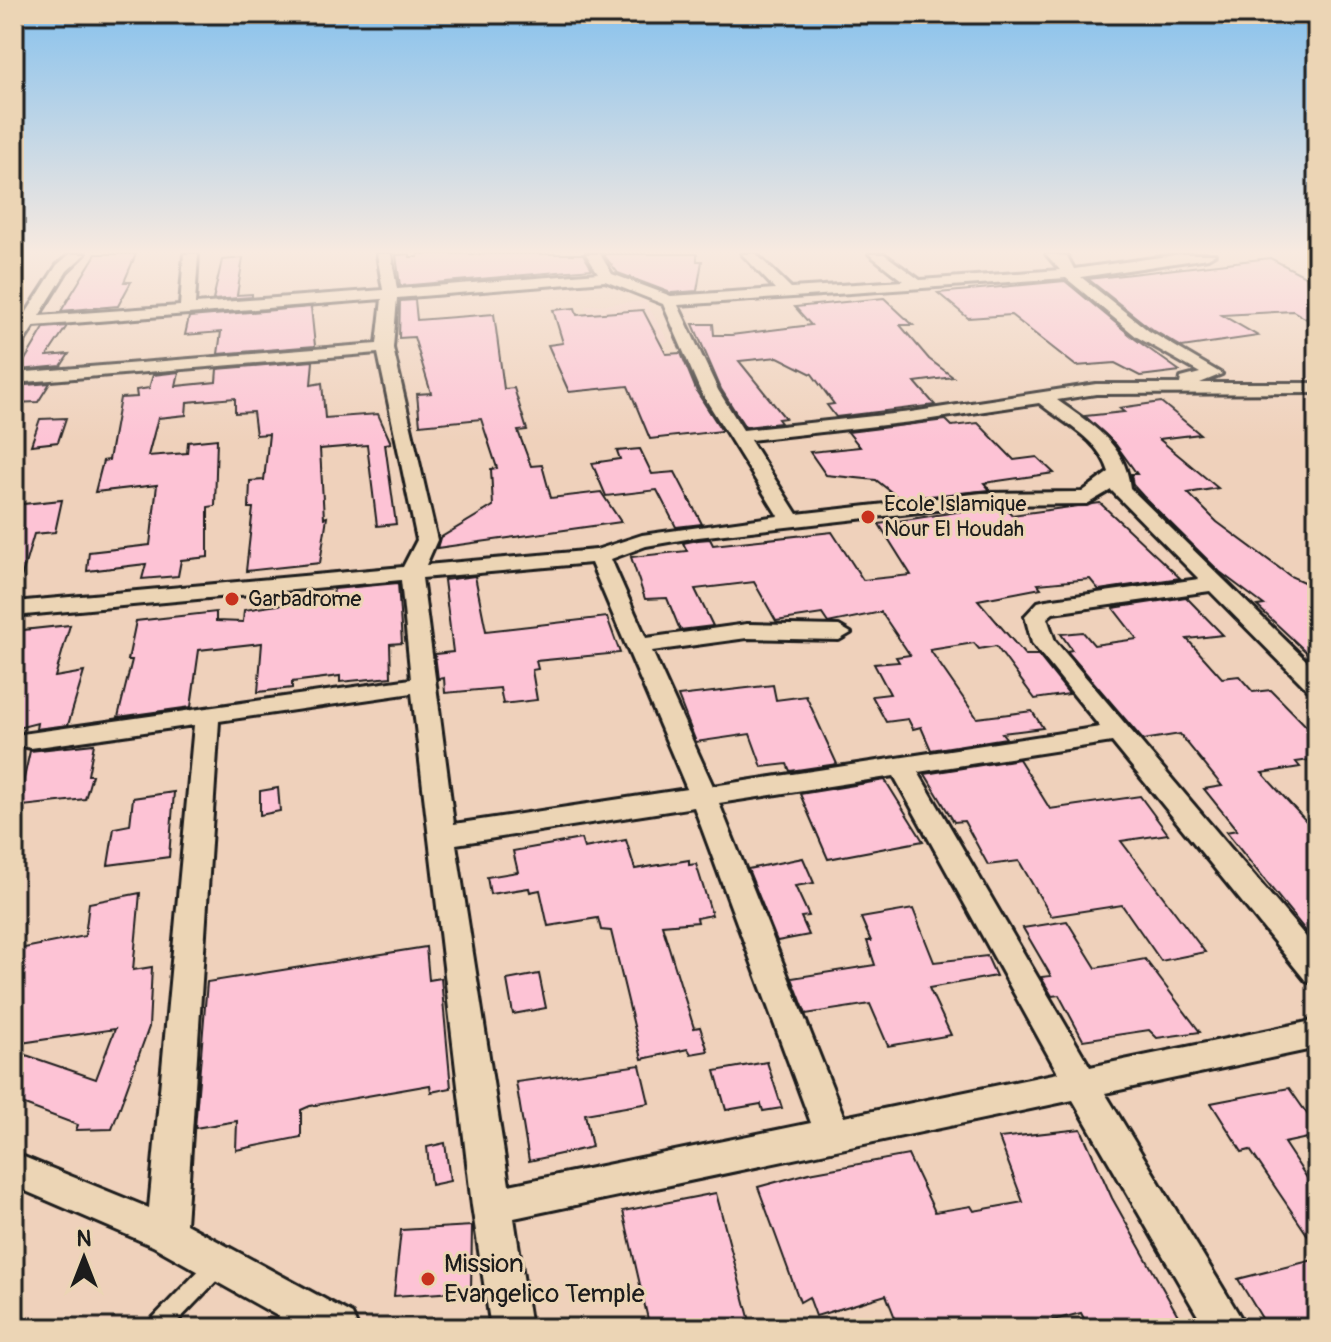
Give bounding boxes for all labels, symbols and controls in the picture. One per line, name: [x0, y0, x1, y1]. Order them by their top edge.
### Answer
place label: Ecole Islamique Nour El Houdah: [884, 490, 1027, 543]
marker: Ecole Islamique Nour El Houdah: [859, 508, 877, 526]
place label: Garbadrome: [248, 585, 362, 613]
marker: Garbadrome: [223, 590, 241, 608]
north arrow: [44, 1218, 124, 1298]
text: N: [77, 1225, 92, 1253]
place label: Mission Evangelico Temple: [444, 1248, 645, 1310]
marker: Mission Evangelico Temple: [419, 1270, 437, 1288]

